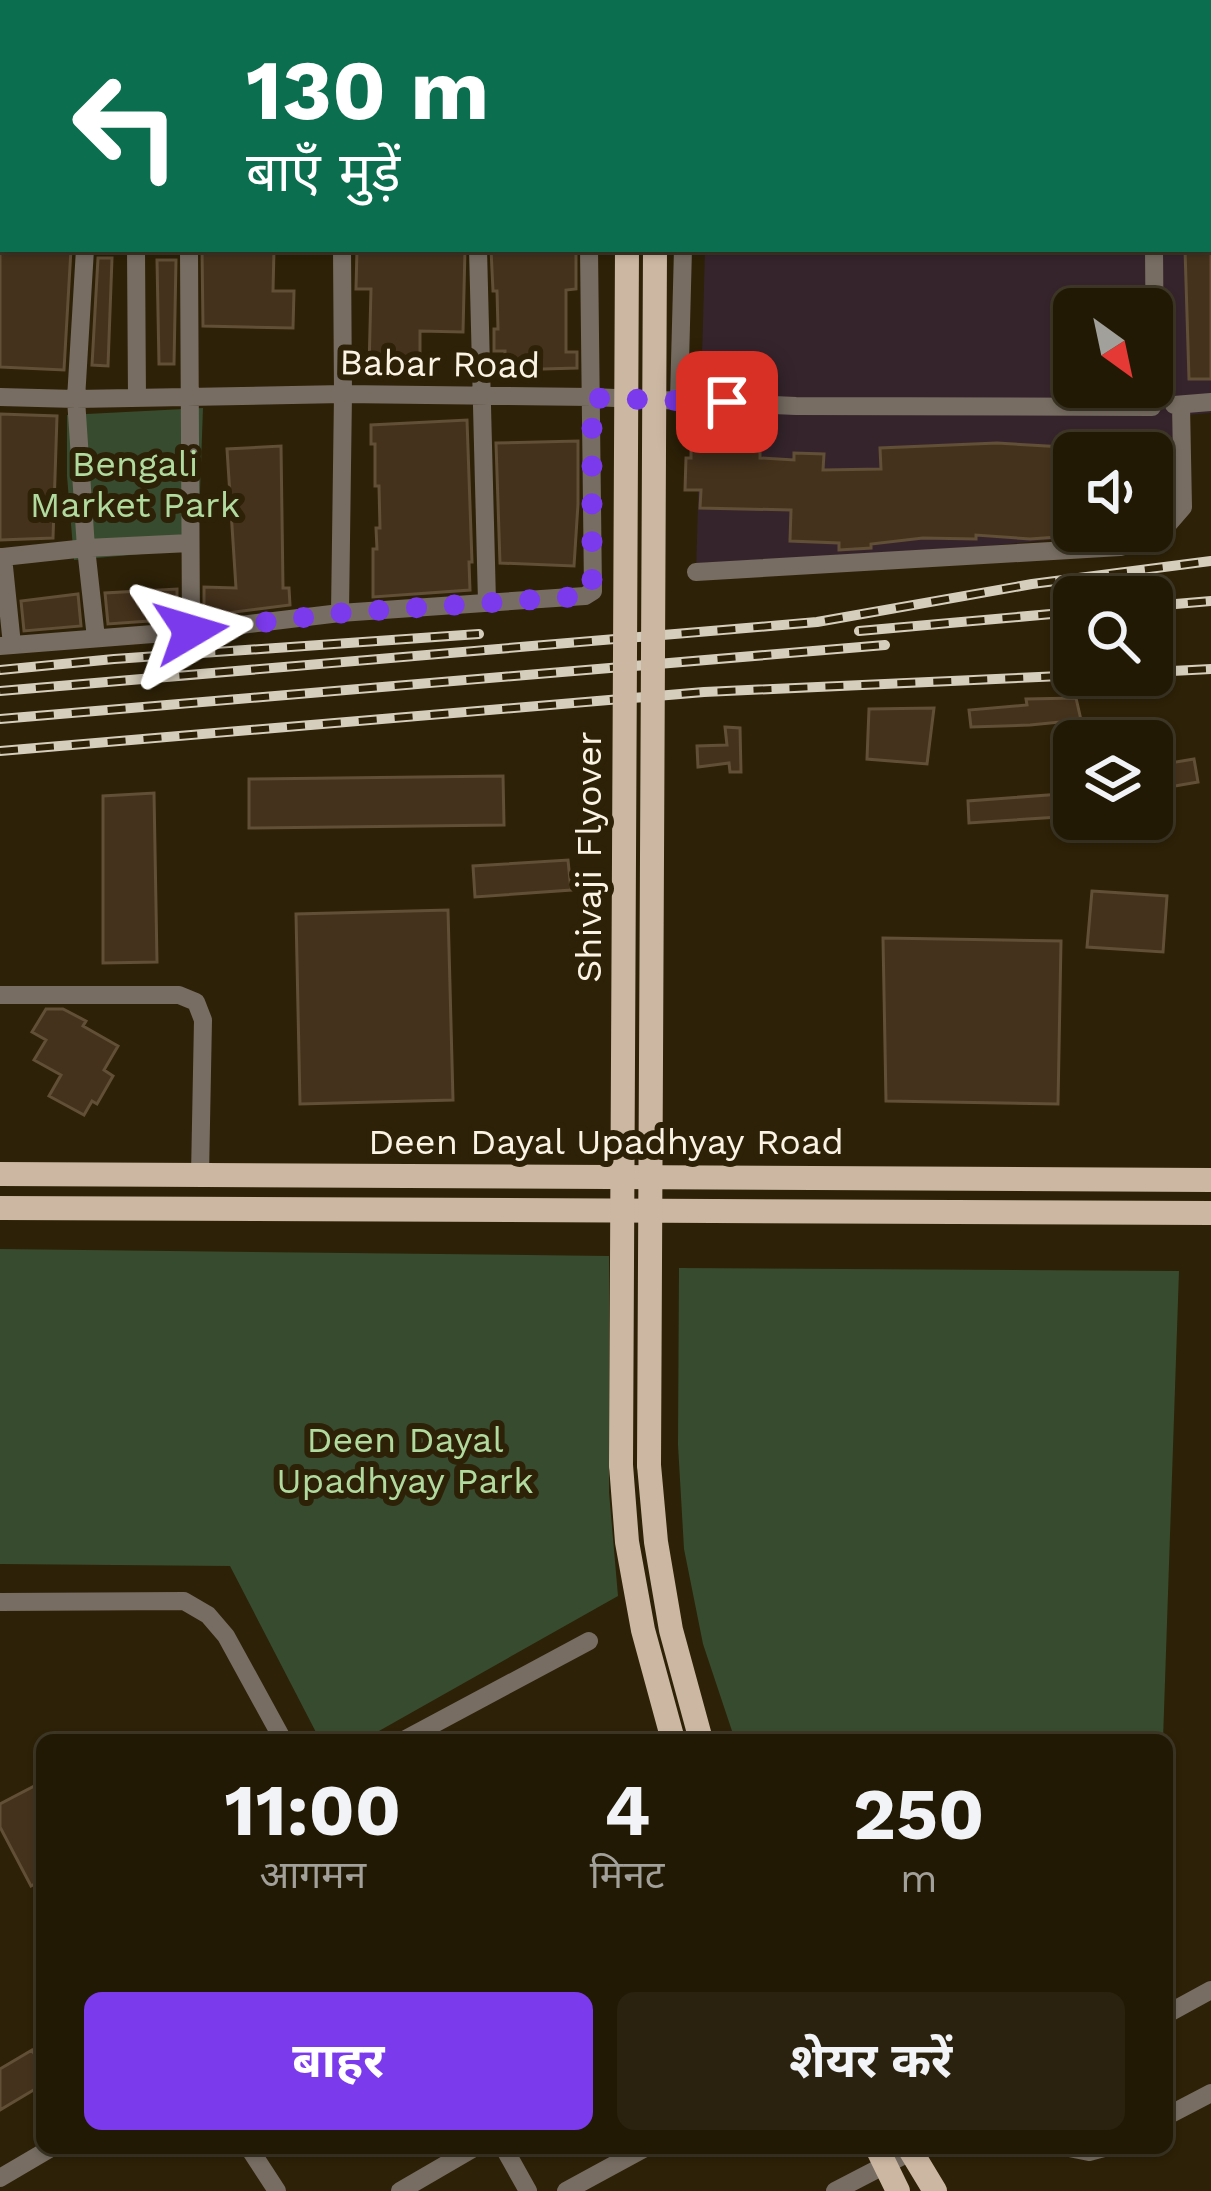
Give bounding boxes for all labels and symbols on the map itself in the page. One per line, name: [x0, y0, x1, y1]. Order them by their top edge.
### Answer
north arrow: [1053, 288, 1173, 408]
street label: Babar Road: [339, 341, 541, 387]
pin: [676, 351, 778, 453]
park label: Bengali Market Park: [30, 443, 240, 526]
position arrow: [128, 568, 254, 694]
street label: Shivaji Flyover: [568, 731, 610, 983]
street label: Deen Dayal Upadhyay Road: [368, 1121, 844, 1163]
park label: Deen Dayal Upadhyay Park: [276, 1419, 534, 1502]

